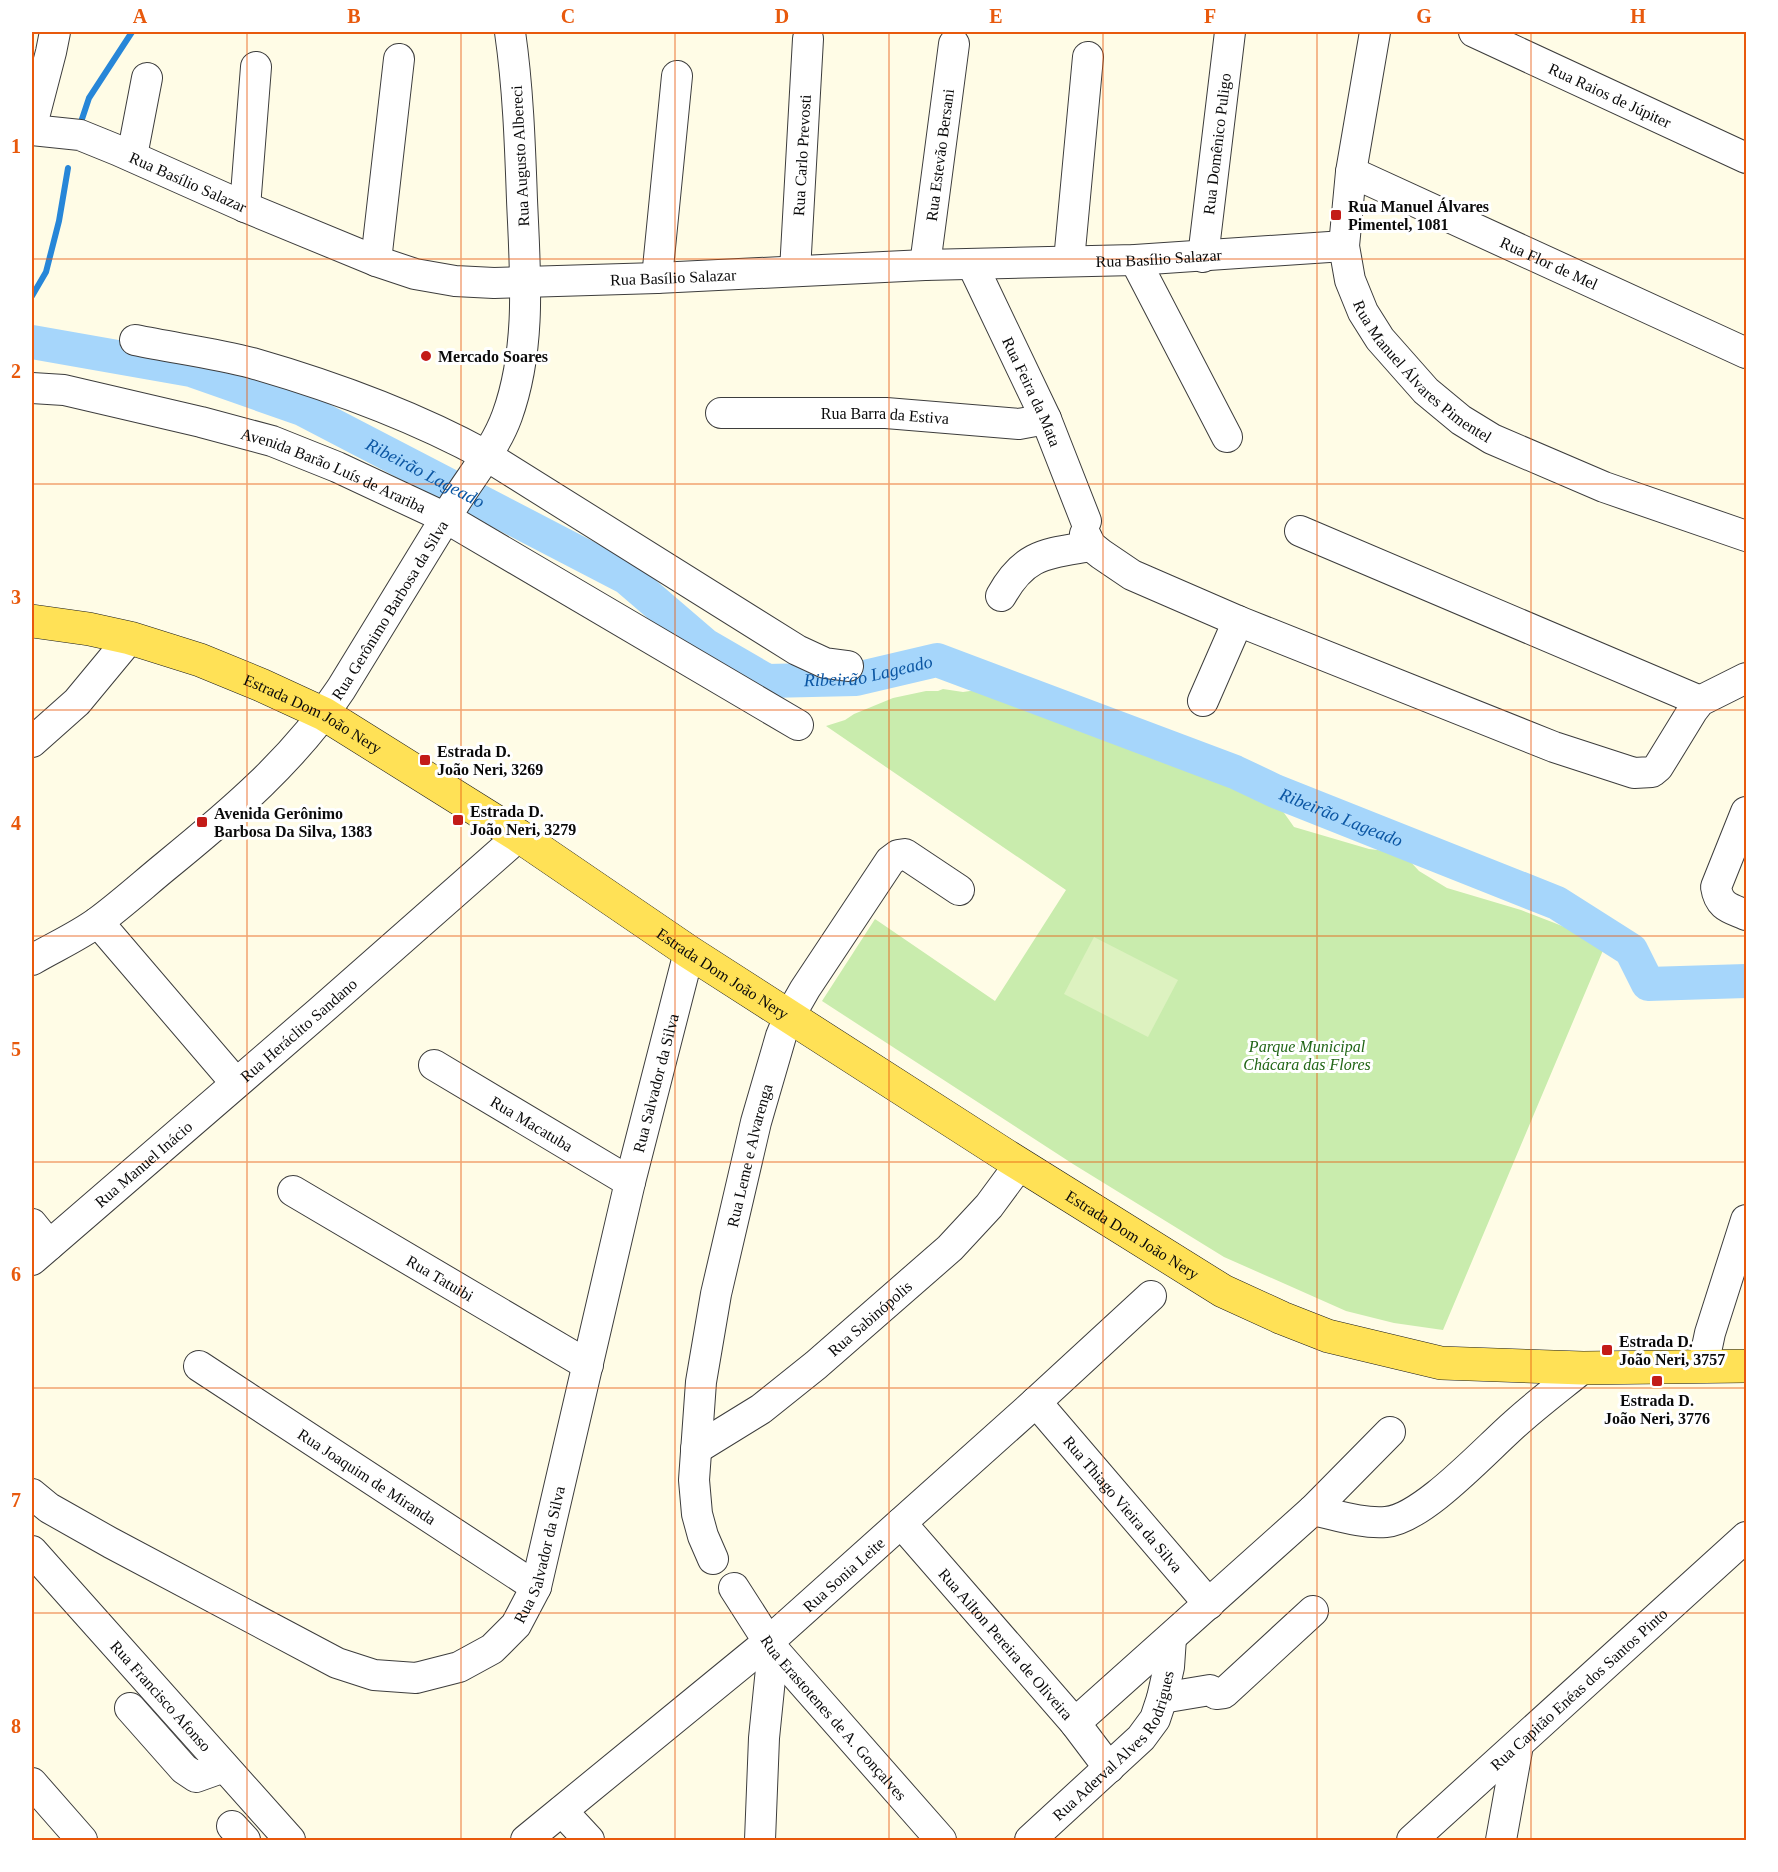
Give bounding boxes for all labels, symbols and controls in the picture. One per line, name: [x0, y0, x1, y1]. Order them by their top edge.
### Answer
text: A: [133, 5, 148, 27]
text: B: [347, 5, 361, 27]
text: C: [561, 5, 575, 27]
text: D: [775, 5, 789, 27]
text: E: [989, 5, 1003, 27]
text: F: [1204, 5, 1216, 27]
text: G: [1416, 5, 1432, 27]
text: H: [1630, 5, 1646, 27]
street label: Rua Raios de Júpiter: [1546, 59, 1675, 131]
street label: Rua Domênico Puligo: [1200, 72, 1234, 215]
street label: Rua Augusto Albereci: [508, 84, 533, 227]
street label: Rua Estevão Bersani: [922, 87, 957, 222]
street label: Rua Carlo Prevosti: [790, 93, 813, 216]
text: 1: [11, 135, 21, 157]
street label: Rua Basílio Salazar: [127, 148, 250, 215]
place label: Rua Manuel Álvares Pimentel, 1081: [1348, 197, 1489, 233]
marker: Rua Manuel Álvares Pimentel, 1081: [1329, 208, 1343, 222]
street label: Rua Flor de Mel: [1498, 233, 1601, 293]
street label: Rua Basílio Salazar: [1095, 246, 1223, 269]
street label: Rua Basílio Salazar: [610, 266, 737, 288]
street label: Rua Manuel Álvares Pimentel: [1351, 298, 1495, 446]
street label: Rua Feira da Mata: [1000, 334, 1064, 449]
place label: Mercado Soares: [438, 348, 548, 365]
marker: Mercado Soares: [419, 349, 433, 363]
text: 2: [11, 360, 21, 382]
street label: Rua Barra da Estiva: [821, 405, 950, 427]
street label: Avenida Barão Luís de Arariba: [239, 425, 429, 516]
water label: Ribeirão Lageado: [362, 434, 488, 512]
street label: Rua Gerônimo Barbosa da Silva: [328, 517, 451, 703]
text: 3: [11, 586, 21, 608]
water label: Ribeirão Lageado: [803, 651, 935, 690]
street label: Estrada Dom João Nery: [242, 670, 385, 757]
place label: Estrada D. João Neri, 3269: [437, 743, 543, 778]
marker: Estrada D. João Neri, 3269: [418, 753, 432, 767]
water label: Ribeirão Lageado: [1276, 784, 1406, 851]
place label: Estrada D. João Neri, 3279: [470, 803, 576, 838]
place label: Avenida Gerônimo Barbosa Da Silva, 1383: [214, 805, 372, 840]
text: 4: [11, 812, 21, 834]
marker: Estrada D. João Neri, 3279: [451, 813, 465, 827]
marker: Avenida Gerônimo Barbosa Da Silva, 1383: [195, 815, 209, 829]
street label: Estrada Dom João Nery: [654, 924, 792, 1023]
street label: Rua Heráclito Sandano: [237, 975, 360, 1085]
street label: Rua Salvador da Silva: [629, 1012, 681, 1154]
text: 5: [11, 1038, 21, 1060]
park label: Parque Municipal Chácara das Flores: [1243, 1038, 1371, 1073]
street label: Rua Leme e Alvarenga: [723, 1082, 775, 1229]
street label: Rua Macatuba: [488, 1092, 576, 1155]
street label: Rua Manuel Inácio: [91, 1117, 195, 1210]
street label: Estrada Dom João Nery: [1063, 1187, 1202, 1283]
street label: Rua Tatuibi: [404, 1252, 477, 1304]
text: 6: [11, 1263, 21, 1285]
street label: Rua Sabinópolis: [824, 1277, 915, 1359]
place label: Estrada D. João Neri, 3757: [1619, 1333, 1725, 1368]
marker: Estrada D. João Neri, 3757: [1600, 1343, 1614, 1357]
marker: Estrada D. João Neri, 3776: [1650, 1374, 1664, 1388]
place label: Estrada D. João Neri, 3776: [1604, 1392, 1710, 1427]
street label: Rua Joaquim de Miranda: [295, 1425, 439, 1528]
street label: Rua Thiago Vieira da Silva: [1060, 1432, 1186, 1575]
street label: Rua Salvador da Silva: [510, 1484, 568, 1626]
text: 7: [11, 1489, 21, 1511]
street label: Rua Sonia Leite: [799, 1534, 888, 1615]
street label: Rua Ailton Pereira de Oliveira: [936, 1565, 1076, 1723]
street label: Rua Capitão Enéas dos Santos Pinto: [1487, 1604, 1670, 1773]
street label: Rua Erastotenes de A. Gonçalves: [758, 1632, 910, 1803]
street label: Rua Francisco Afonso: [107, 1637, 215, 1754]
street label: Rua Aderval Alves Rodrigues: [1049, 1669, 1176, 1824]
text: 8: [11, 1715, 21, 1737]

